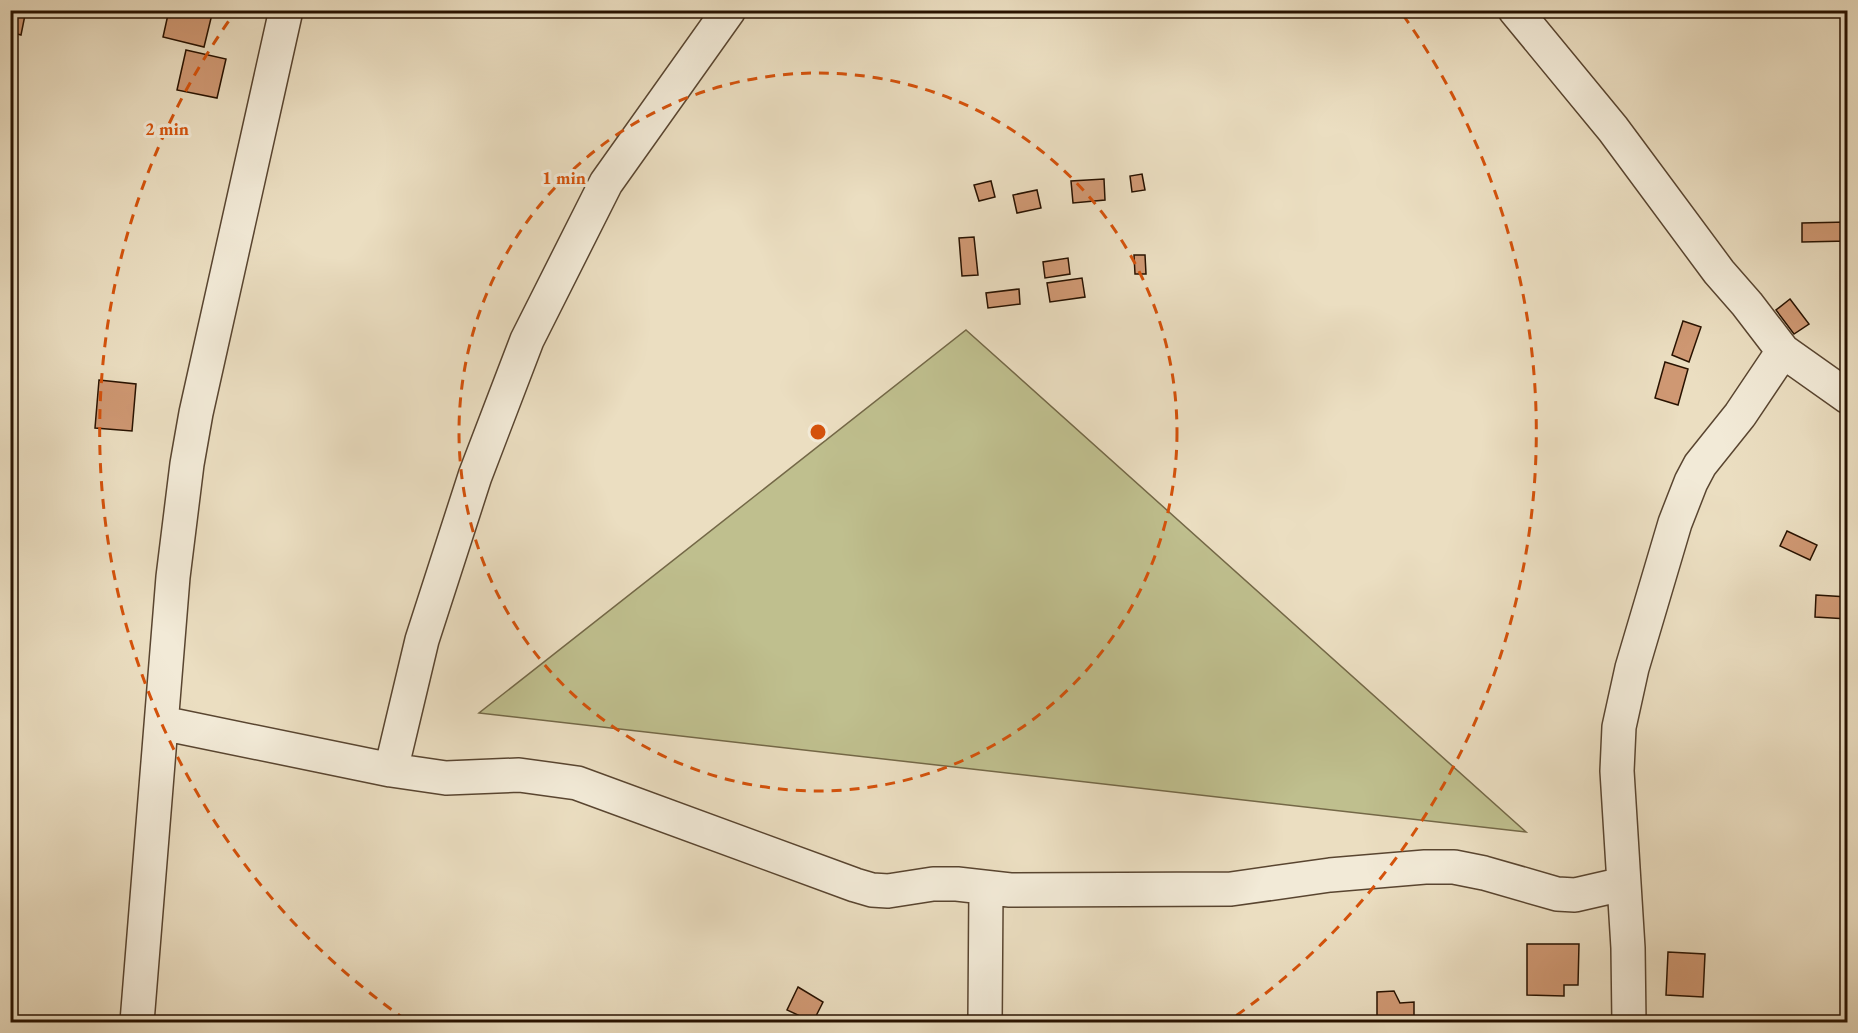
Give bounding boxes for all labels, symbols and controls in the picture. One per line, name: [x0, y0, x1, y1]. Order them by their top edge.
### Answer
text: 2 min: [145, 117, 189, 140]
text: 1 min: [542, 166, 586, 189]
centre of rings: [808, 422, 828, 442]

